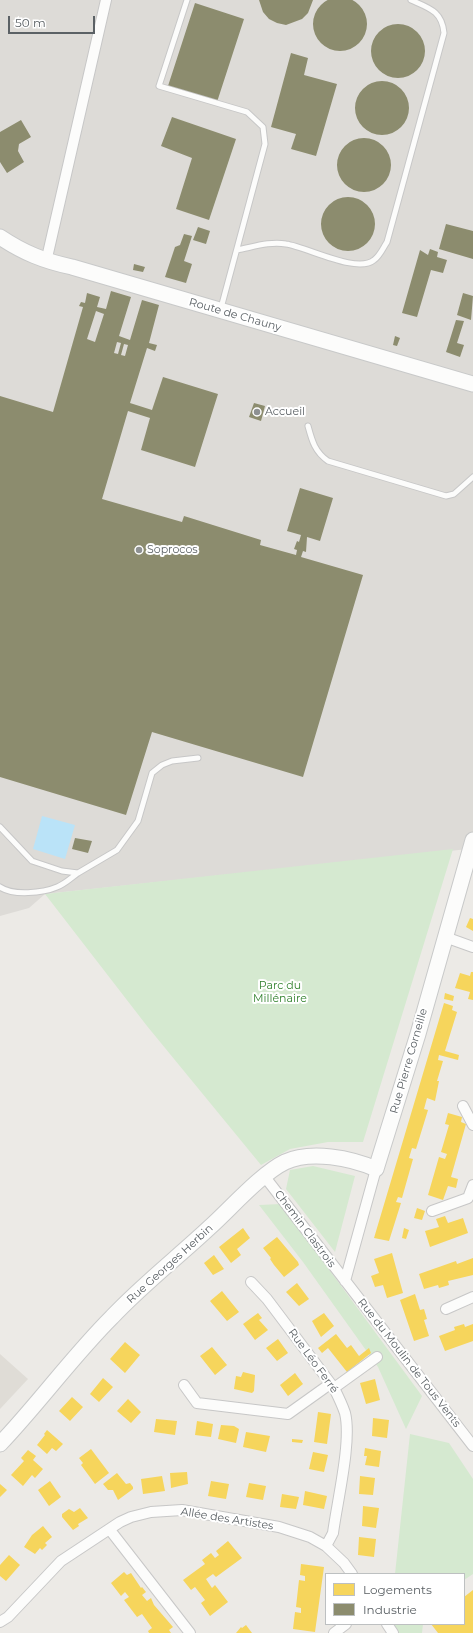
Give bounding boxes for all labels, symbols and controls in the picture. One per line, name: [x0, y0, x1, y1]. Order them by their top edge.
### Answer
scale bar: [10, 8, 97, 34]
text: 50 m: [15, 15, 46, 30]
street label: Route de Chauny: [187, 296, 283, 334]
place label: Accueil: [265, 405, 305, 419]
marker: Accueil: [252, 407, 262, 417]
place label: Soprocos: [147, 543, 198, 557]
marker: Soprocos: [134, 545, 144, 555]
park label: Parc du Millénaire: [253, 979, 307, 1005]
street label: Rue Pierre Corneille: [388, 1007, 430, 1115]
street label: Chemin Clastrois: [272, 1188, 338, 1270]
street label: Rue Georges Herbin: [124, 1222, 216, 1306]
street label: Rue du Moulin de Tous Vents: [355, 1296, 463, 1430]
street label: Rue Léo Ferré: [285, 1326, 341, 1396]
street label: Allée des Artistes: [180, 1505, 274, 1533]
legend: [325, 1573, 465, 1625]
text: Logements: [363, 1582, 432, 1597]
text: Industrie: [363, 1602, 417, 1617]

